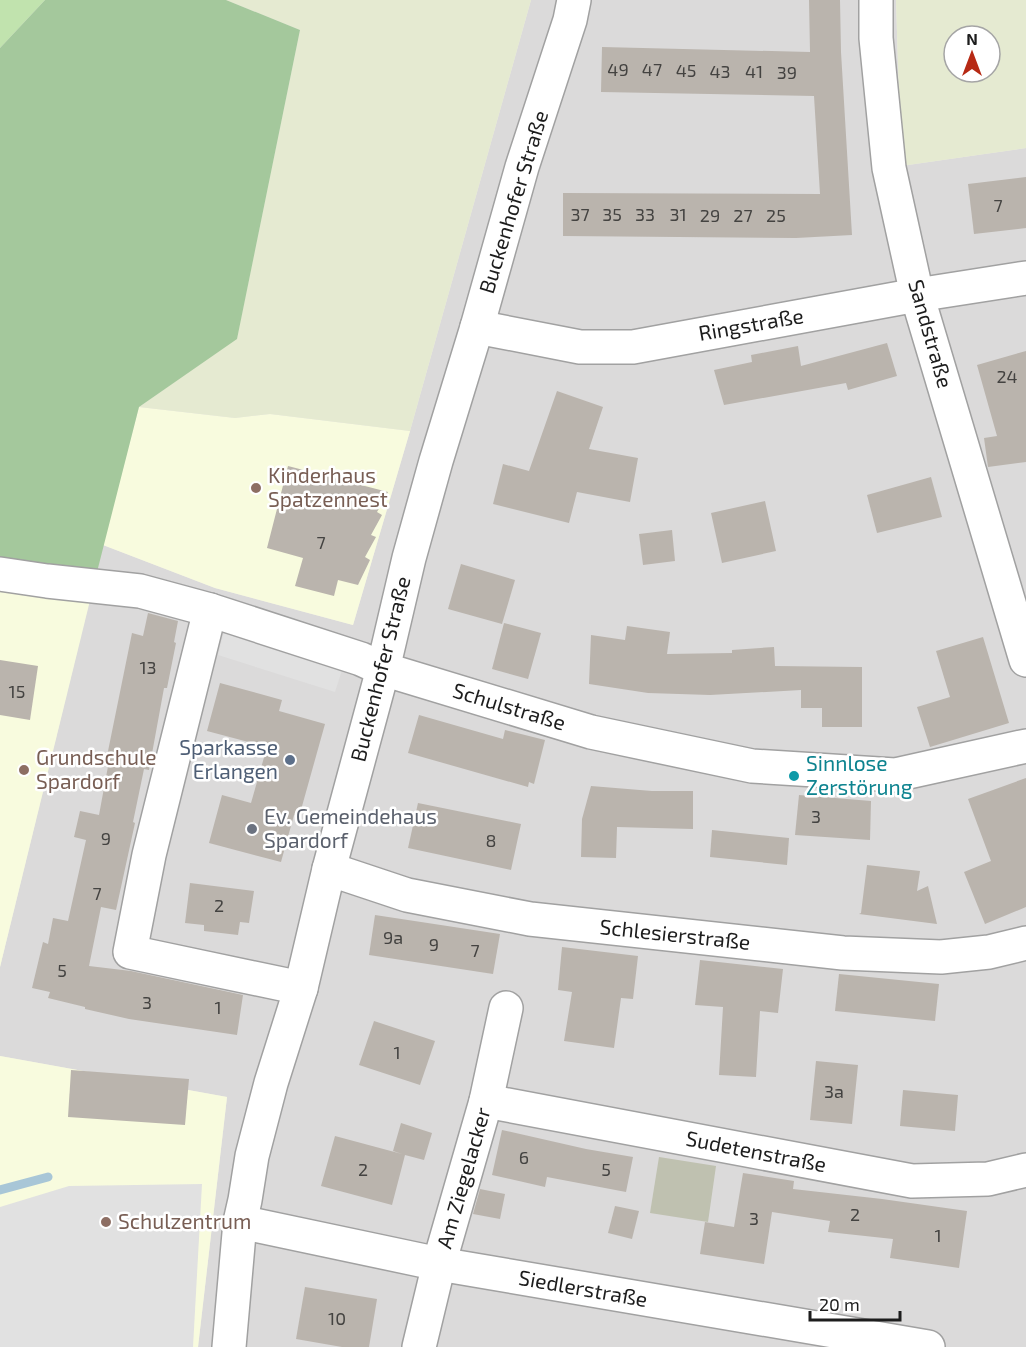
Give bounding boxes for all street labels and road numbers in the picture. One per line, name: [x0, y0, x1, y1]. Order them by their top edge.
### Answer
street label: Buckenhofer Straße: [473, 107, 552, 296]
street label: Sandstraße: [904, 276, 959, 391]
street label: Ringstraße: [696, 302, 805, 345]
street label: Buckenhofer Straße: [344, 573, 415, 764]
street label: Schulstraße: [450, 677, 569, 735]
street label: Schlesierstraße: [599, 913, 752, 954]
street label: Am Ziegelacker: [430, 1104, 495, 1251]
street label: Sudetenstraße: [684, 1125, 829, 1176]
street label: Siedlerstraße: [517, 1264, 650, 1311]

